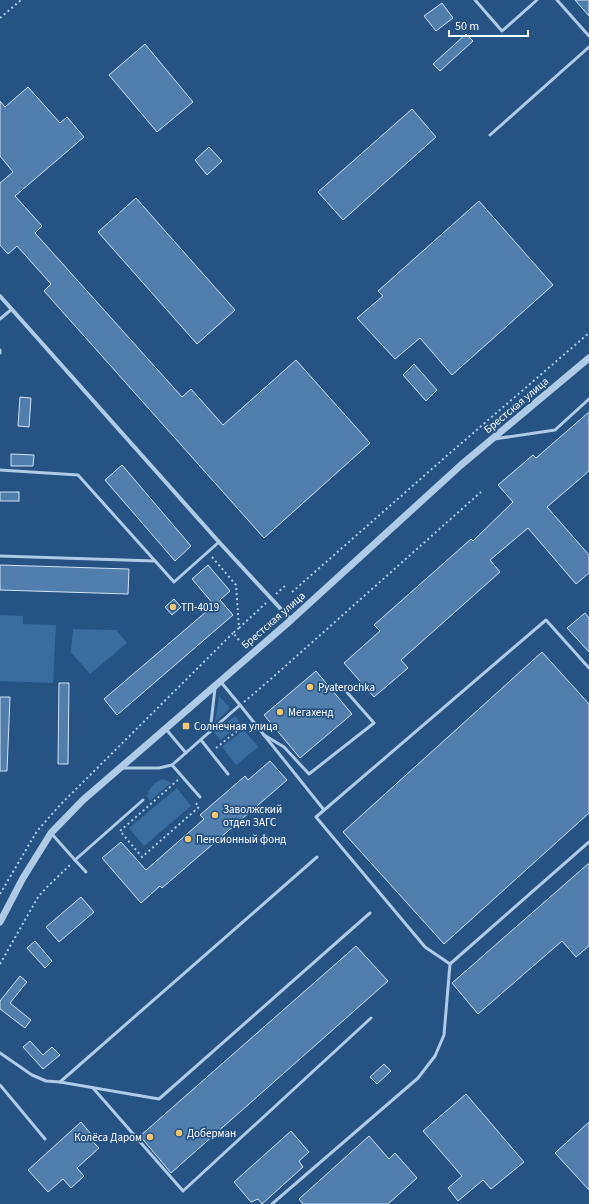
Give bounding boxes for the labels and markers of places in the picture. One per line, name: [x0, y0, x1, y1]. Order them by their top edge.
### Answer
place label: ТП-4019: [181, 600, 219, 615]
marker: ТП-4019: [168, 602, 178, 612]
place label: Pyaterochka: [318, 680, 375, 695]
marker: Pyaterochka: [305, 682, 315, 692]
place label: Мегахенд: [288, 705, 334, 720]
marker: Мегахенд: [275, 707, 285, 717]
place label: Солнечная улица: [194, 719, 278, 734]
marker: Солнечная улица: [181, 721, 191, 731]
place label: Заволжский отдел ЗАГС: [223, 802, 282, 830]
marker: Заволжский отдел ЗАГС: [210, 810, 220, 820]
place label: Пенсионный фонд: [196, 832, 286, 847]
marker: Пенсионный фонд: [183, 834, 193, 844]
place label: Доберман: [187, 1126, 236, 1141]
marker: Доберман: [174, 1128, 184, 1138]
place label: Колёса Даром: [74, 1130, 142, 1145]
marker: Колёса Даром: [145, 1132, 155, 1142]

